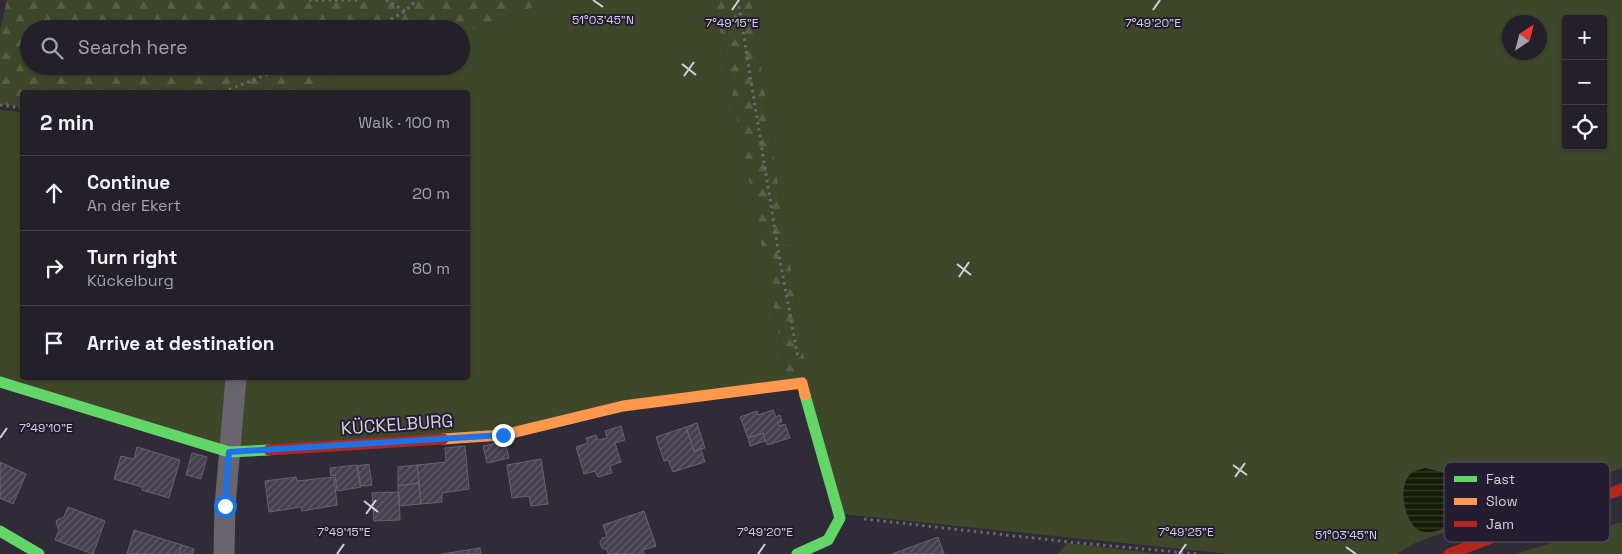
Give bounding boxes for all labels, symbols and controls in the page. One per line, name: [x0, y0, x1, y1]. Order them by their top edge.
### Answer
text: 51°03'45"N: [572, 12, 634, 28]
text: 7°49'15"E: [705, 15, 759, 31]
text: 7°49'20"E: [1125, 15, 1181, 31]
north arrow: [1502, 15, 1547, 60]
map controls: [1562, 15, 1607, 150]
button: +: [1562, 15, 1607, 60]
search box: [20, 20, 470, 75]
icon: search: [38, 34, 66, 62]
text: Search here: [78, 35, 188, 60]
button: −: [1562, 60, 1607, 105]
button: locate: [1562, 105, 1607, 150]
text: 2 min: [40, 109, 94, 136]
text: Walk · 100 m: [358, 112, 450, 133]
text: Continue: [87, 170, 170, 195]
icon: ahead: [40, 179, 68, 207]
text: 20 m: [412, 183, 450, 204]
text: An der Ekert: [87, 195, 181, 216]
text: Turn right: [87, 245, 177, 270]
icon: right: [40, 254, 68, 282]
text: 80 m: [412, 258, 450, 279]
text: Kückelburg: [87, 270, 174, 291]
icon: arrive: [40, 329, 68, 357]
text: Arrive at destination: [87, 331, 275, 356]
street label: KÜCKELBURG: [340, 409, 454, 439]
text: 7°49'10"E: [19, 420, 73, 436]
route end: [492, 424, 515, 447]
legend: [1444, 462, 1610, 542]
text: Fast: [1486, 470, 1515, 488]
text: Slow: [1486, 492, 1518, 510]
route start: [214, 495, 237, 518]
text: Jam: [1486, 515, 1514, 533]
text: 7°49'15"E: [317, 524, 371, 540]
text: 7°49'20"E: [737, 524, 793, 540]
text: 7°49'25"E: [1158, 524, 1214, 540]
text: 51°03'45"N: [1315, 527, 1377, 543]

